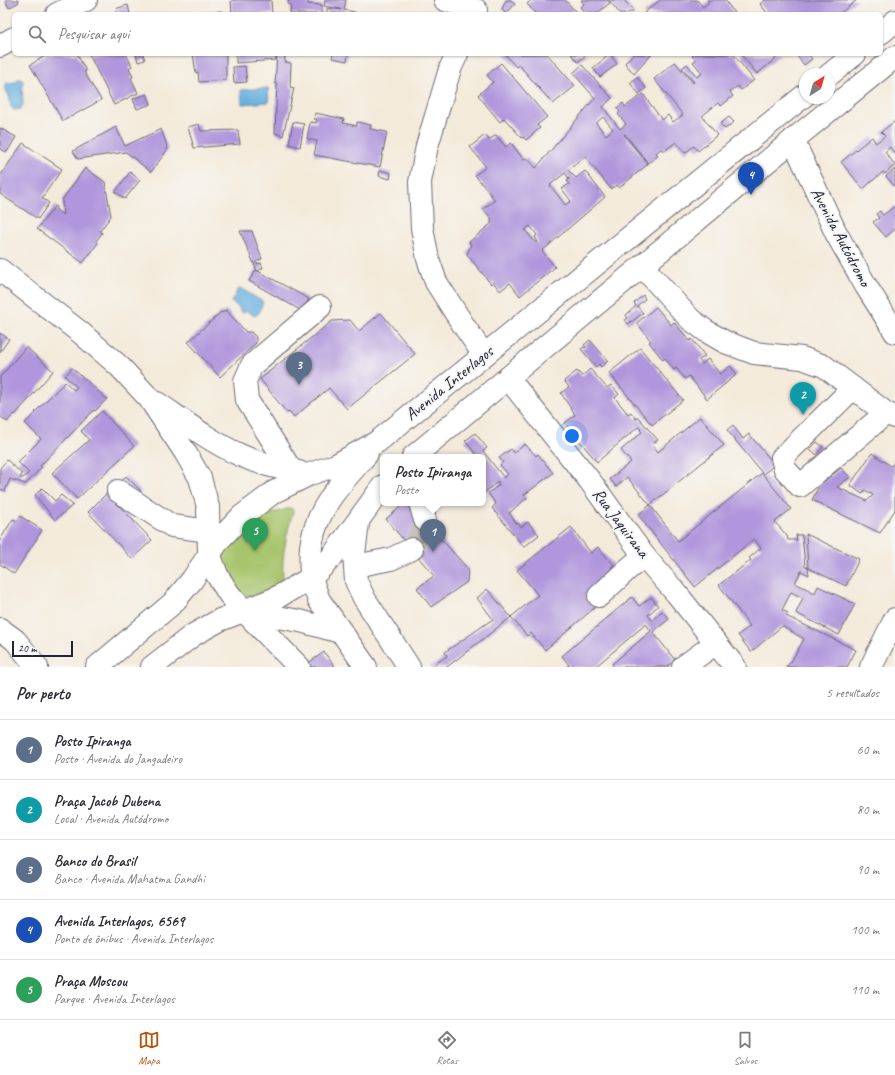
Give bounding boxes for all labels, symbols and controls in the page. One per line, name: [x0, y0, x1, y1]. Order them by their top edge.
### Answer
search box: [12, 12, 883, 56]
icon: search: [26, 23, 48, 45]
text: Pesquisar aqui: [58, 25, 129, 44]
north arrow: [799, 68, 835, 104]
pin: 4: [738, 162, 764, 195]
street label: Avenida Autódromo: [806, 184, 877, 292]
street label: Avenida Interlagos: [401, 340, 499, 425]
pin: 3: [286, 352, 312, 385]
pin: 2: [790, 382, 816, 415]
your location: [562, 426, 582, 446]
popup: [380, 454, 486, 506]
text: Posto Ipiranga: [395, 463, 471, 482]
text: Posto: [395, 482, 418, 498]
street label: Rua Jaquirana: [588, 484, 655, 563]
pin: 5: [242, 518, 268, 551]
pin: 1: [420, 519, 446, 552]
scale bar: [12, 639, 73, 658]
text: 20 m: [18, 641, 37, 655]
text: Por perto: [16, 683, 70, 704]
text: 5 resultados: [826, 685, 879, 701]
text: Posto Ipiranga: [54, 732, 131, 751]
text: 1: [26, 742, 32, 758]
text: 60 m: [857, 742, 879, 758]
text: Posto · Avenida do Jangadeiro: [54, 751, 182, 767]
text: Praça Jacob Dubena: [54, 792, 160, 811]
text: 2: [26, 802, 32, 818]
text: 80 m: [857, 802, 879, 818]
text: Local · Avenida Autódromo: [54, 811, 168, 827]
text: Banco do Brasil: [54, 852, 136, 871]
text: 3: [26, 862, 32, 878]
text: 90 m: [857, 862, 879, 878]
text: Banco · Avenida Mahatma Gandhi: [54, 871, 205, 887]
text: Avenida Interlagos, 6569: [54, 912, 184, 931]
text: 4: [26, 922, 32, 938]
text: 100 m: [851, 922, 879, 938]
text: Ponto de ônibus · Avenida Interlagos: [54, 931, 213, 947]
text: Praça Moscou: [54, 972, 127, 991]
text: 5: [26, 982, 32, 998]
text: 110 m: [851, 982, 879, 998]
text: Parque · Avenida Interlagos: [54, 991, 175, 1007]
tab: Mapa: [138, 1029, 160, 1067]
tab: Rotas: [436, 1029, 458, 1067]
tab: Salvos: [734, 1029, 757, 1067]

